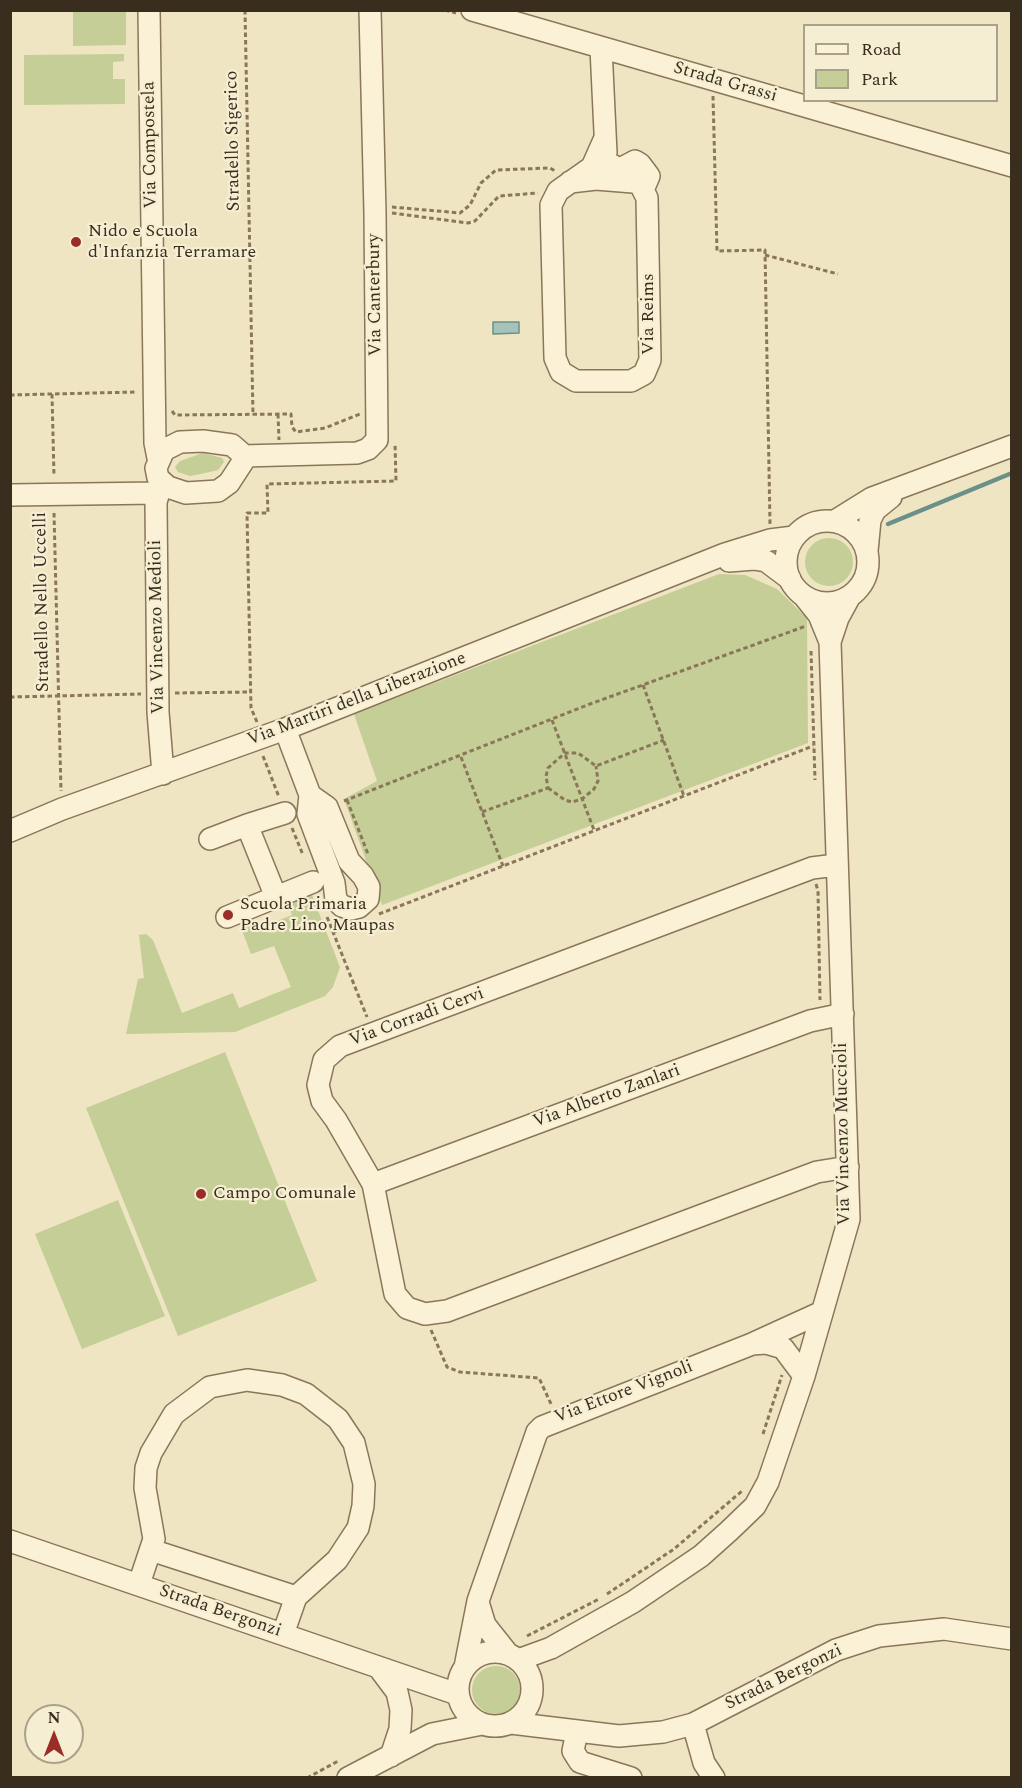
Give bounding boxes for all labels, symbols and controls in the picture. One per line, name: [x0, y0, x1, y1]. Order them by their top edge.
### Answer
legend: [803, 24, 998, 102]
text: Road: [861, 36, 902, 63]
street label: Strada Grassi: [671, 58, 779, 108]
text: Park: [861, 66, 898, 93]
street label: Stradello Sigerico: [222, 70, 246, 212]
street label: Via Compostela: [139, 81, 163, 209]
place label: Nido e Scuola d'Infanzia Terramare: [88, 221, 256, 264]
street label: Via Canterbury: [364, 233, 388, 357]
marker: Nido e Scuola d'Infanzia Terramare: [69, 235, 83, 249]
street label: Via Reims: [638, 273, 660, 355]
street label: Stradello Nello Uccelli: [31, 512, 55, 692]
street label: Via Vincenzo Medioli: [146, 540, 170, 714]
street label: Via Martiri della Liberazione: [245, 648, 469, 752]
place label: Scuola Primaria Padre Lino Maupas: [240, 894, 395, 936]
marker: Scuola Primaria Padre Lino Maupas: [221, 908, 235, 922]
street label: Via Corradi Cervi: [347, 984, 487, 1052]
street label: Via Vincenzo Muccioli: [832, 1042, 856, 1226]
street label: Via Alberto Zanlari: [530, 1060, 684, 1134]
place label: Campo Comunale: [213, 1183, 356, 1205]
marker: Campo Comunale: [194, 1187, 208, 1201]
street label: Via Ettore Vignoli: [552, 1357, 696, 1429]
street label: Strada Bergonzi: [156, 1581, 284, 1643]
street label: Strada Bergonzi: [722, 1640, 846, 1716]
north arrow: [24, 1704, 84, 1764]
text: N: [47, 1706, 61, 1730]

